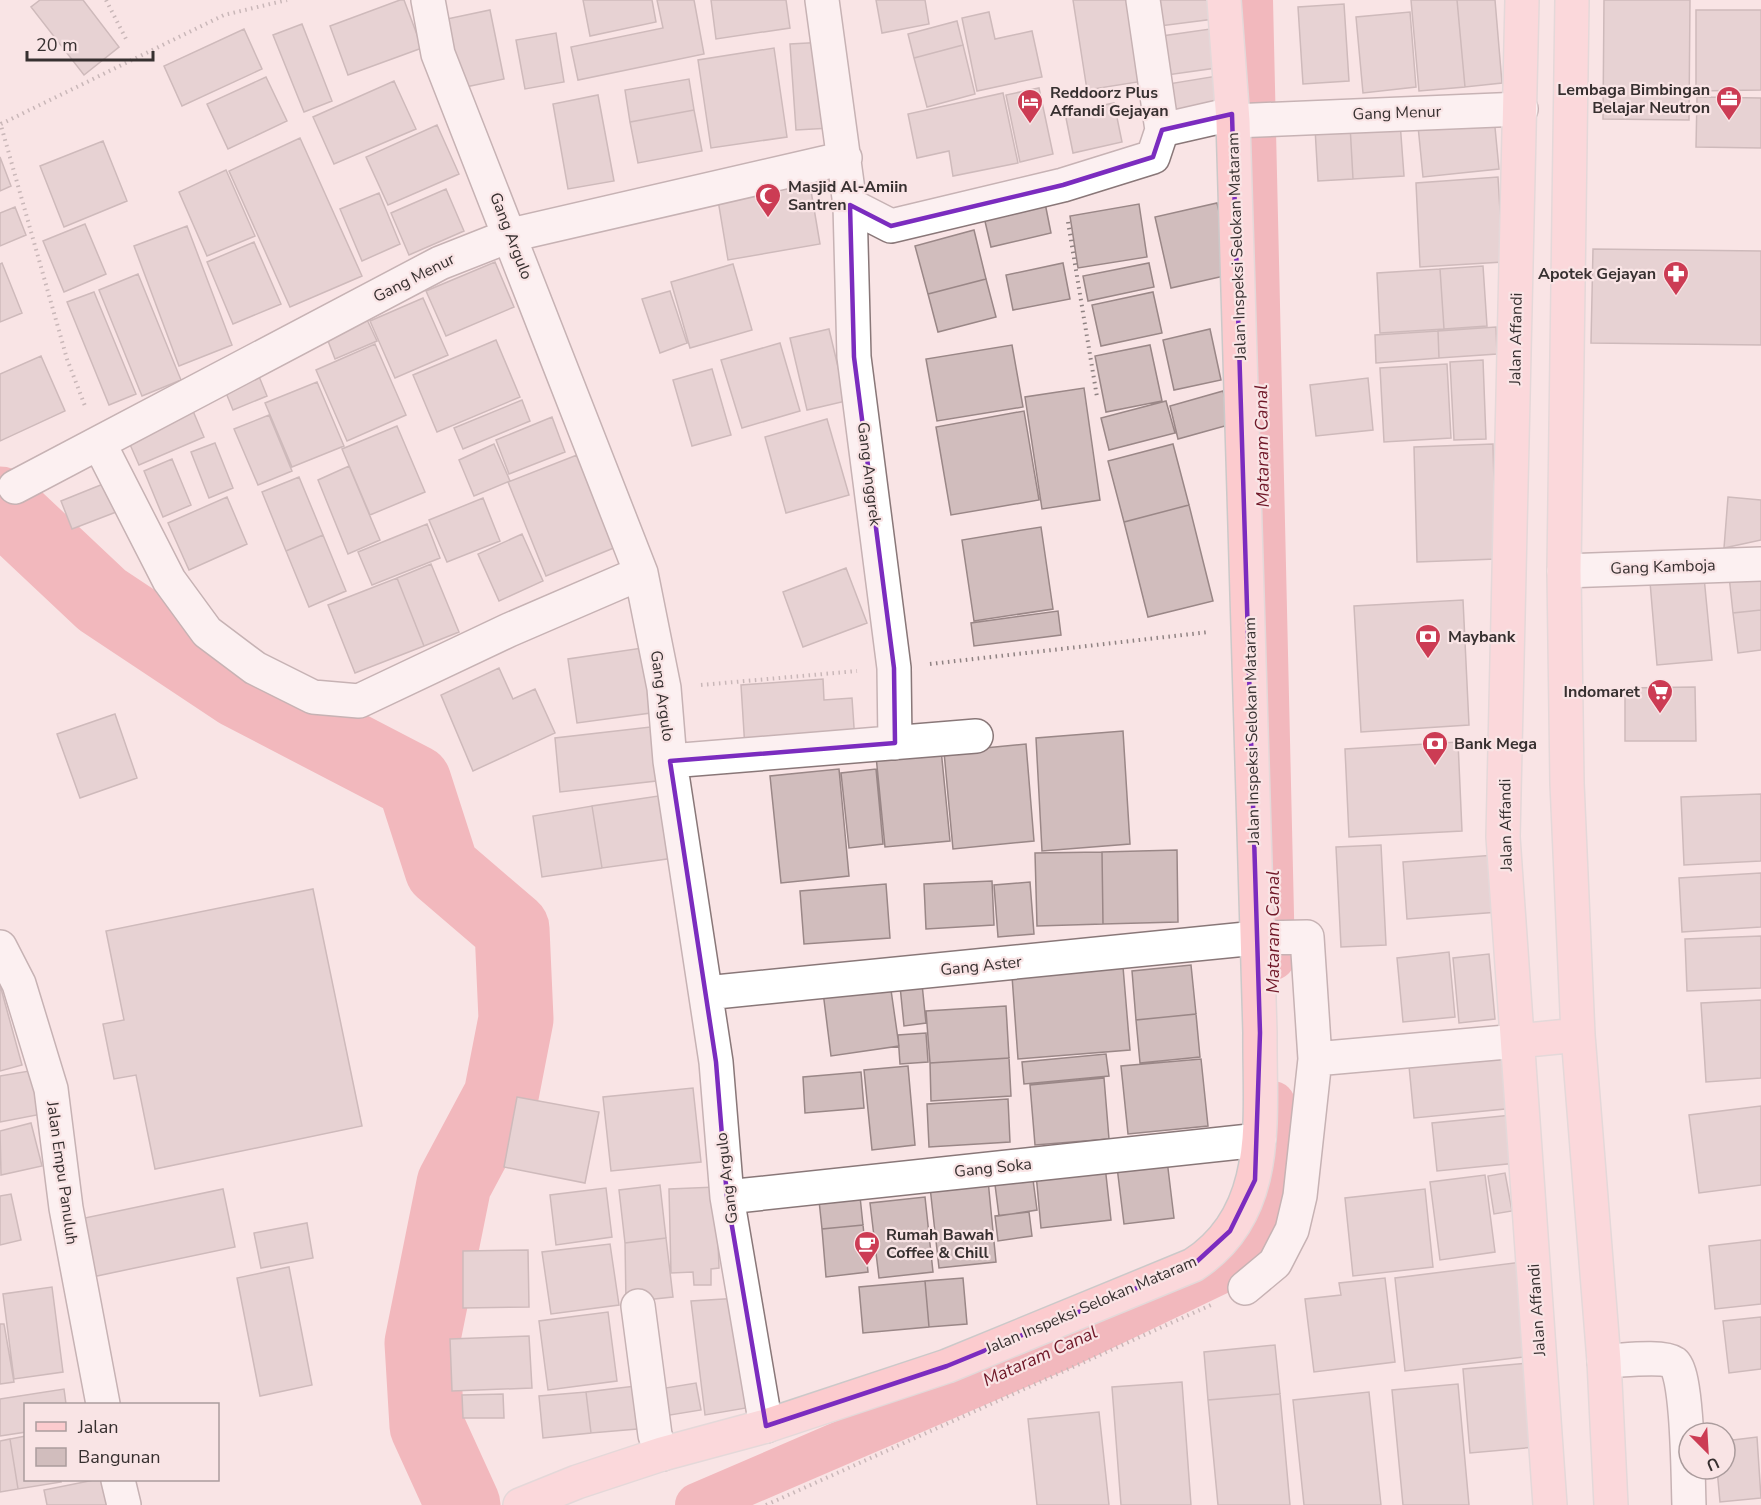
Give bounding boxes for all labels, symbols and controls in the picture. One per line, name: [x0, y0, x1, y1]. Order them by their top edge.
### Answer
scale bar: [27, 24, 153, 62]
text: 20 m: [36, 33, 78, 57]
place label: Lembaga Bimbingan Belajar Neutron: [1557, 79, 1710, 119]
place label: Reddoorz Plus Affandi Gejayan: [1050, 82, 1169, 122]
office icon: Lembaga Bimbingan Belajar Neutron: [1714, 84, 1744, 122]
hotel icon: Reddoorz Plus Affandi Gejayan: [1015, 87, 1045, 125]
street label: Gang Menur: [1352, 100, 1442, 126]
street label: Jalan Inspeksi Selokan Mataram: [1222, 132, 1252, 361]
place label: Masjid Al-Amiin Santren: [788, 176, 908, 216]
mosque icon: Masjid Al-Amiin Santren: [753, 181, 783, 219]
street label: Gang Argulo: [484, 189, 538, 283]
street label: Gang Menur: [370, 248, 459, 308]
pharmacy icon: Apotek Gejayan: [1661, 259, 1691, 297]
place label: Apotek Gejayan: [1538, 263, 1656, 285]
street label: Jalan Affandi: [1504, 293, 1528, 386]
water label: Mataram Canal: [1249, 384, 1275, 508]
street label: Gang Anggrek: [852, 421, 886, 528]
street label: Gang Kamboja: [1610, 554, 1716, 580]
street label: Jalan Inspeksi Selokan Mataram: [1239, 617, 1265, 846]
bank icon: Maybank: [1413, 622, 1443, 660]
place label: Maybank: [1448, 626, 1516, 648]
street label: Gang Argulo: [645, 649, 679, 743]
supermarket icon: Indomaret: [1645, 677, 1675, 715]
place label: Indomaret: [1564, 681, 1641, 703]
bank icon: Bank Mega: [1420, 729, 1450, 767]
place label: Bank Mega: [1454, 733, 1537, 755]
street label: Jalan Affandi: [1494, 779, 1518, 872]
water label: Mataram Canal: [1261, 870, 1285, 994]
street label: Gang Aster: [939, 951, 1023, 981]
street label: Jalan Empu Panuluh: [41, 1099, 83, 1246]
street label: Gang Argulo: [710, 1131, 744, 1225]
street label: Gang Soka: [953, 1153, 1033, 1183]
place label: Rumah Bawah Coffee & Chill: [886, 1224, 994, 1264]
cafe icon: Rumah Bawah Coffee & Chill: [852, 1229, 882, 1267]
street label: Jalan Inspeksi Selokan Mataram: [981, 1250, 1200, 1360]
street label: Jalan Affandi: [1523, 1263, 1551, 1358]
water label: Mataram Canal: [979, 1320, 1101, 1392]
legend: [24, 1403, 219, 1481]
text: Jalan: [77, 1415, 118, 1439]
north arrow: [1677, 1421, 1737, 1481]
text: Bangunan: [78, 1445, 161, 1469]
text: U: [1703, 1451, 1723, 1476]

